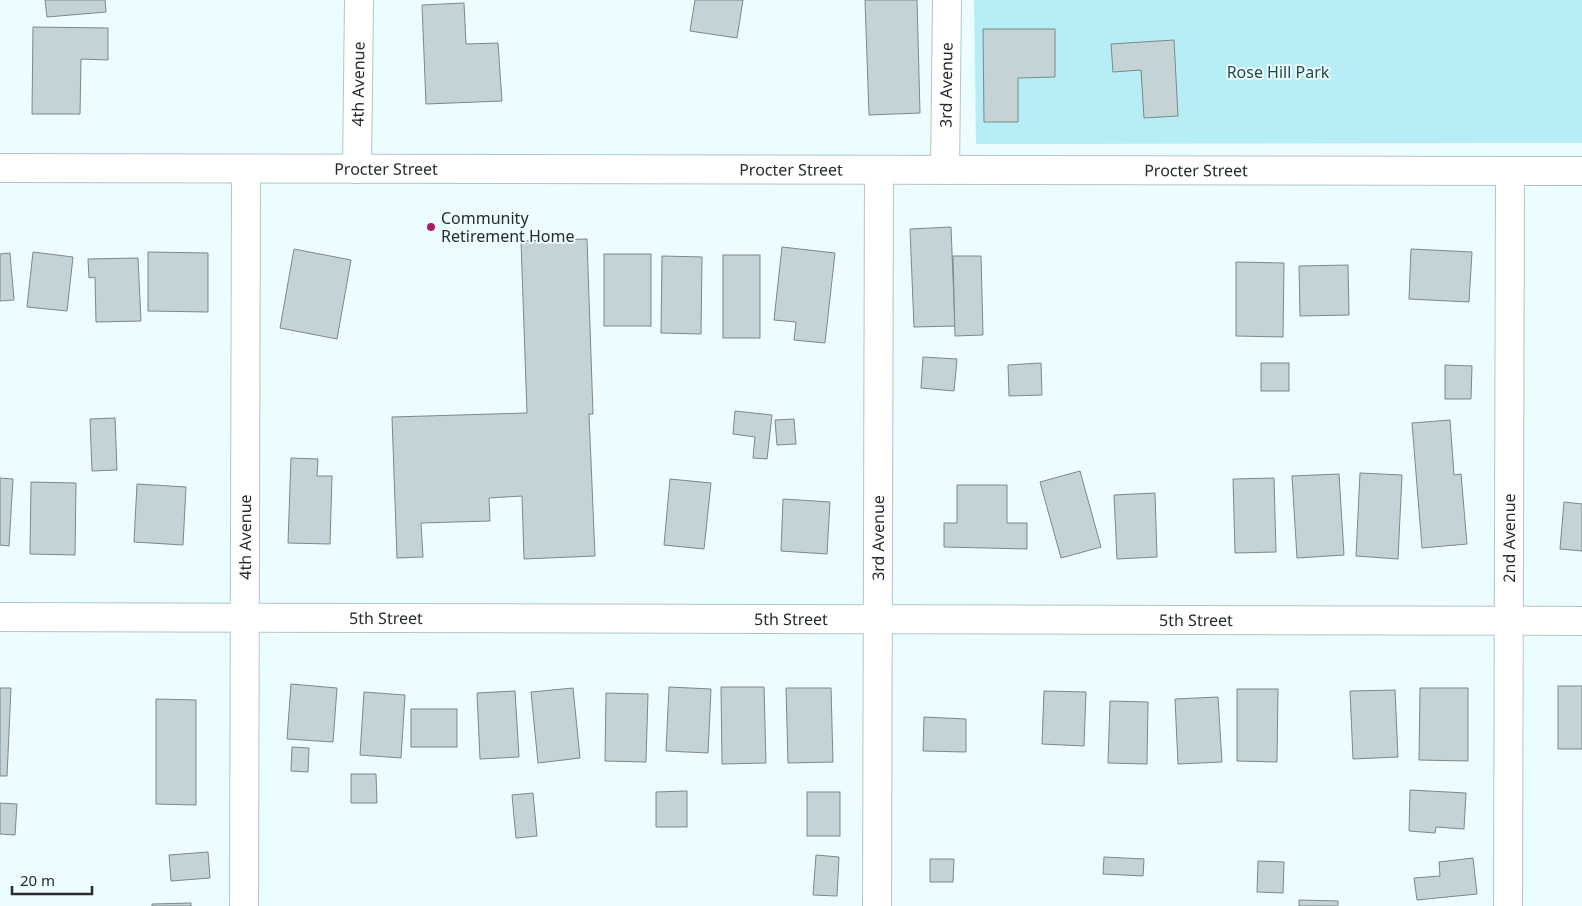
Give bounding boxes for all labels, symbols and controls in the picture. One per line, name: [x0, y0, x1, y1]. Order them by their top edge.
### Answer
street label: 4th Avenue: [347, 41, 370, 127]
street label: 3rd Avenue: [934, 42, 958, 128]
park label: Rose Hill Park: [1227, 61, 1330, 83]
street label: Procter Street: [334, 158, 438, 180]
street label: Procter Street: [739, 158, 843, 181]
street label: Procter Street: [1144, 159, 1248, 181]
place label: Community Retirement Home: [441, 207, 575, 247]
marker: Community Retirement Home: [425, 221, 437, 233]
street label: 2nd Avenue: [1498, 493, 1520, 583]
street label: 4th Avenue: [234, 494, 256, 580]
street label: 3rd Avenue: [867, 495, 889, 581]
street label: 5th Street: [349, 607, 423, 629]
street label: 5th Street: [754, 608, 828, 630]
street label: 5th Street: [1159, 609, 1233, 631]
scale bar: [12, 864, 92, 896]
text: 20 m: [20, 870, 55, 890]

